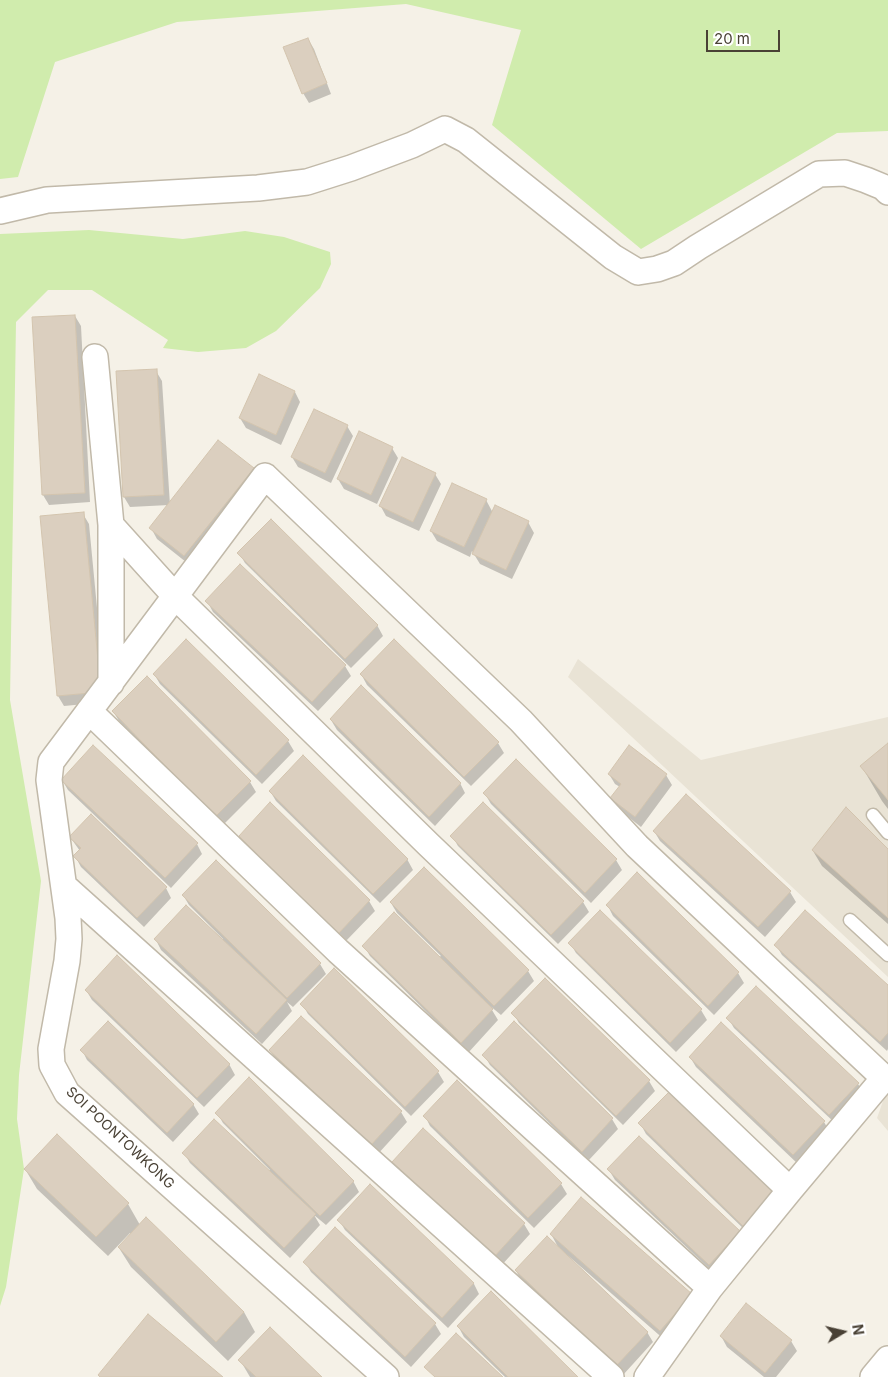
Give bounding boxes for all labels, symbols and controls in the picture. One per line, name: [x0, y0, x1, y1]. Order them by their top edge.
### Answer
scale bar: [708, 20, 782, 52]
text: 20 m: [714, 29, 750, 48]
street label: SOI POONTOWKONG: [62, 1083, 178, 1193]
north arrow: [818, 1307, 868, 1357]
text: N: [849, 1323, 868, 1336]

